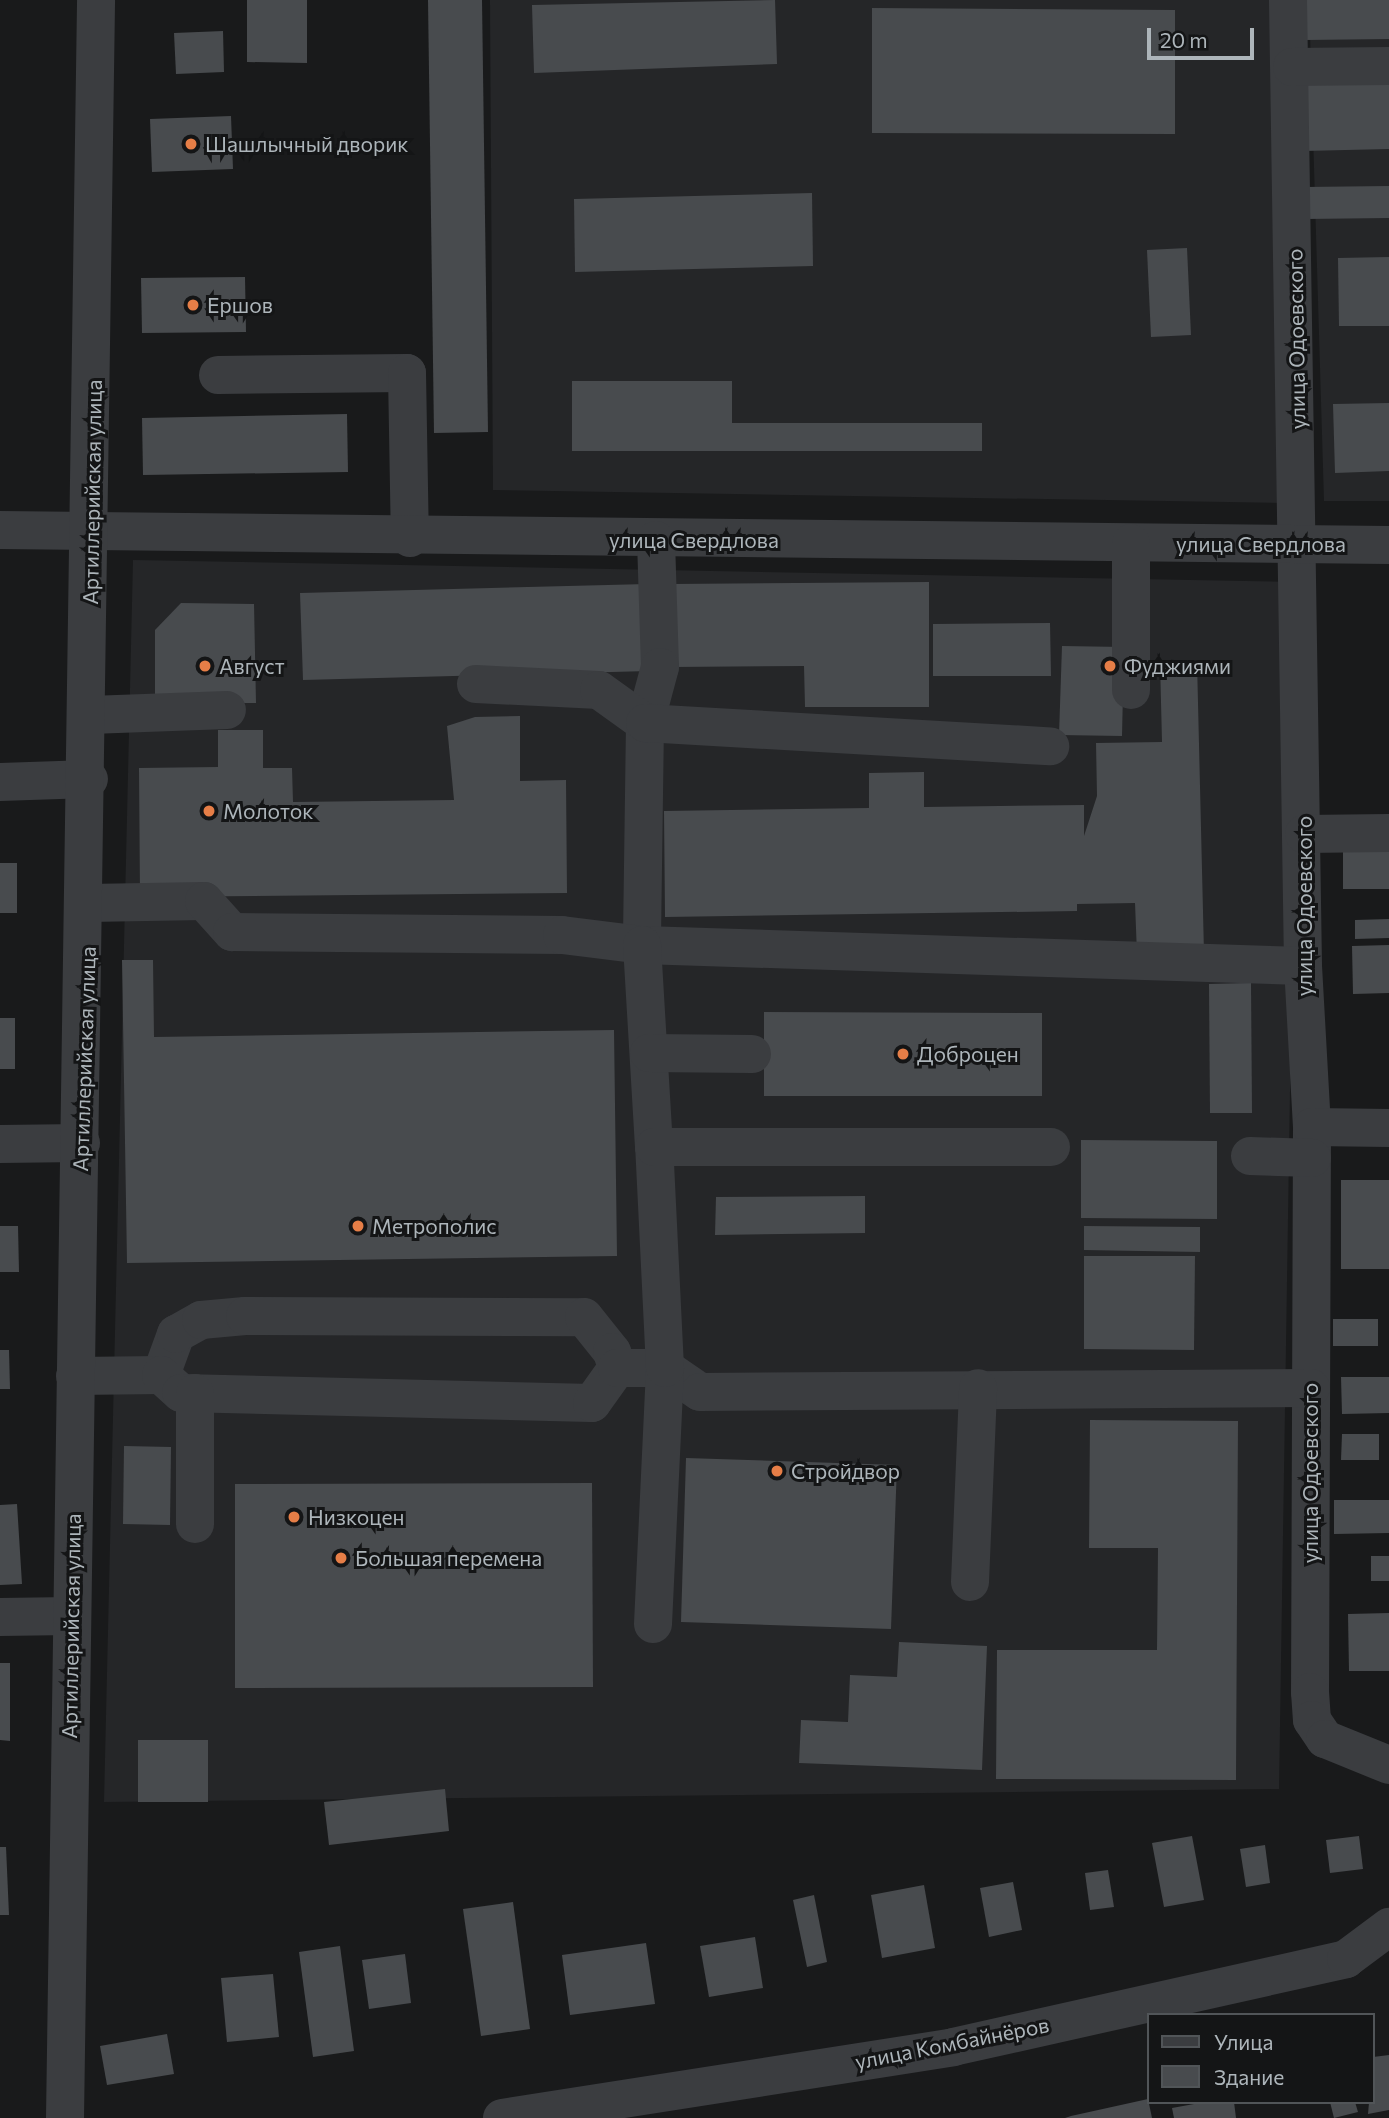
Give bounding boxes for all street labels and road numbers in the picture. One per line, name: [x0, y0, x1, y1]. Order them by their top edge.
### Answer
street label: улица Одоевского: [1282, 248, 1310, 430]
street label: Артиллерийская улица: [77, 379, 107, 605]
street label: улица Свердлова: [609, 527, 779, 553]
street label: улица Свердлова: [1176, 531, 1346, 557]
street label: улица Одоевского: [1291, 816, 1317, 996]
street label: Артиллерийская улица: [67, 946, 101, 1172]
street label: улица Одоевского: [1297, 1383, 1323, 1563]
street label: Артиллерийская улица: [56, 1513, 86, 1739]
street label: улица Комбайнёров: [853, 2012, 1051, 2074]

